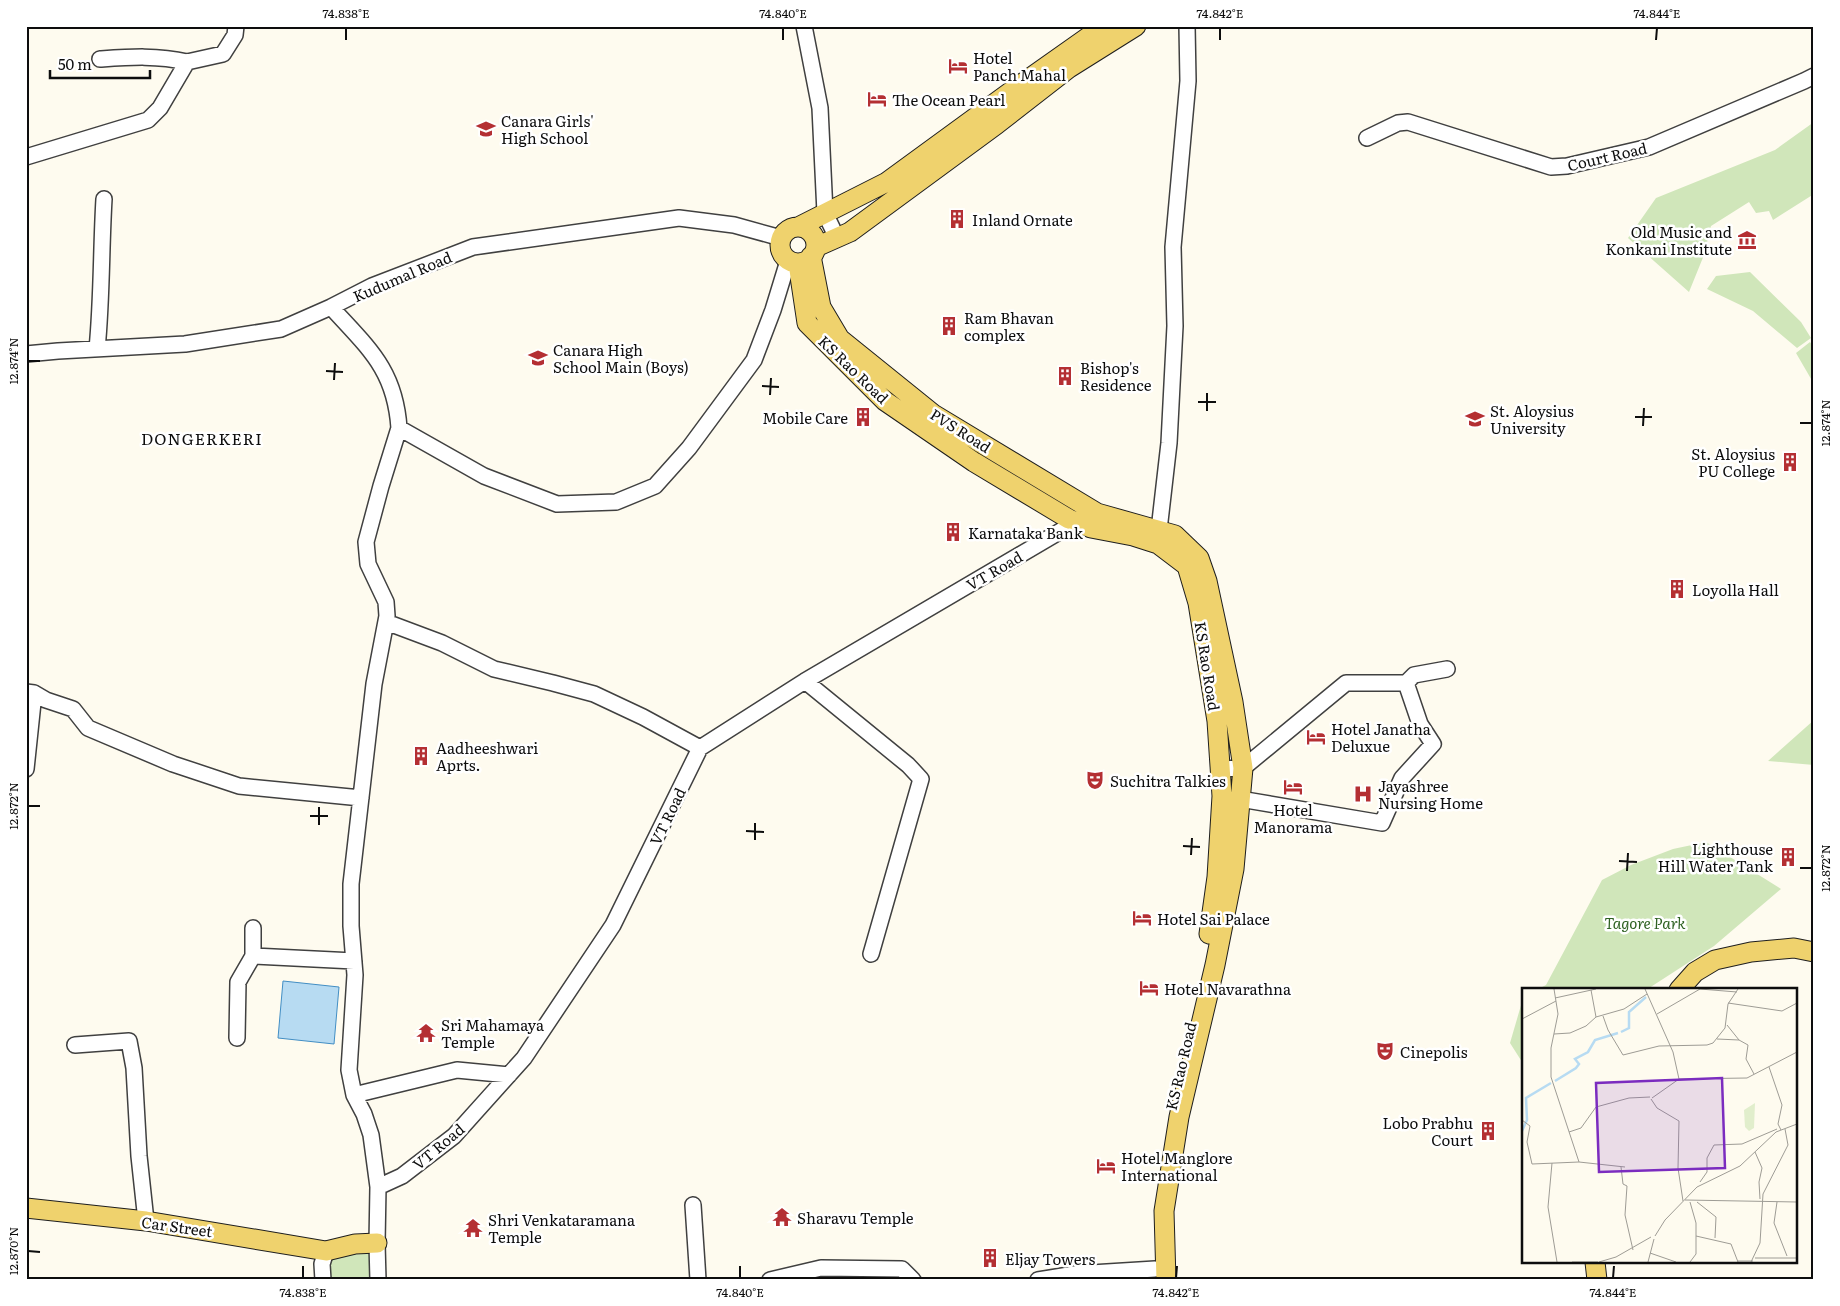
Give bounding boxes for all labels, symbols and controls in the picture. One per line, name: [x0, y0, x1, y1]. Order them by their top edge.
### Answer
text: 74.838°E: [322, 4, 370, 22]
text: 74.840°E: [759, 4, 807, 22]
text: 74.842°E: [1197, 4, 1244, 22]
text: 74.844°E: [1633, 4, 1681, 22]
place label: Hotel Panch Mahal: [973, 46, 1066, 86]
scale bar: [50, 48, 150, 80]
text: 50 m: [58, 52, 92, 75]
hotel icon: Hotel Panch Mahal: [947, 55, 969, 77]
hotel icon: The Ocean Pearl: [866, 88, 888, 110]
place label: The Ocean Pearl: [892, 88, 1005, 111]
place label: Canara Girls' High School: [501, 109, 594, 149]
school or university icon: Canara Girls' High School: [475, 118, 497, 140]
street label: Court Road: [1565, 136, 1649, 176]
building icon: Inland Ornate: [946, 208, 968, 230]
place label: Inland Ornate: [972, 208, 1073, 231]
place label: Old Music and Konkani Institute: [1606, 220, 1732, 260]
museum icon: Old Music and Konkani Institute: [1736, 229, 1758, 251]
street label: Kudumal Road: [349, 245, 455, 307]
place label: Ram Bhavan complex: [964, 306, 1054, 346]
building icon: Ram Bhavan complex: [938, 315, 960, 337]
street label: KS Rao Road: [814, 329, 894, 409]
text: 12.874°N: [4, 337, 22, 385]
place label: Canara High School Main (Boys): [553, 338, 689, 378]
school or university icon: Canara High School Main (Boys): [527, 347, 549, 369]
place label: Bishop's Residence: [1080, 356, 1152, 396]
building icon: Bishop's Residence: [1054, 365, 1076, 387]
place label: St. Aloysius University: [1490, 399, 1574, 439]
text: 12.874°N: [1816, 399, 1834, 447]
street label: PVS Road: [926, 402, 996, 458]
place label: Mobile Care: [762, 406, 848, 429]
building icon: Mobile Care: [852, 406, 874, 428]
school or university icon: St. Aloysius University: [1464, 408, 1486, 430]
district label: DONGERKERI: [141, 426, 263, 450]
place label: St. Aloysius PU College: [1691, 442, 1775, 482]
building icon: St. Aloysius PU College: [1779, 451, 1801, 473]
building icon: Karnataka Bank: [942, 521, 964, 543]
place label: Karnataka Bank: [968, 521, 1084, 544]
street label: VT Road: [962, 545, 1026, 595]
building icon: Loyolla Hall: [1666, 578, 1688, 600]
place label: Loyolla Hall: [1692, 578, 1779, 601]
street label: KS Rao Road: [1190, 620, 1226, 712]
place label: Hotel Janatha Deluxue: [1331, 717, 1432, 757]
hotel icon: Hotel Janatha Deluxue: [1305, 726, 1327, 748]
place label: Aadheeshwari Aprts.: [436, 736, 538, 776]
building icon: Aadheeshwari Aprts.: [410, 745, 432, 767]
theatre icon: Suchitra Talkies: [1084, 769, 1106, 791]
place label: Suchitra Talkies: [1110, 769, 1226, 792]
place label: Jayashree Nursing Home: [1378, 774, 1483, 814]
hotel icon: Hotel Manorama: [1282, 776, 1304, 798]
text: 12.872°N: [4, 782, 22, 830]
street label: VT Road: [643, 783, 691, 849]
hospital icon: Jayashree Nursing Home: [1352, 783, 1374, 805]
place label: Hotel Manorama: [1254, 798, 1333, 838]
place label: Lighthouse Hill Water Tank: [1658, 837, 1774, 877]
text: 12.872°N: [1816, 844, 1834, 892]
building icon: Lighthouse Hill Water Tank: [1777, 846, 1799, 868]
hotel icon: Hotel Sai Palace: [1131, 907, 1153, 929]
place label: Hotel Sai Palace: [1157, 907, 1270, 930]
park label: Tagore Park: [1605, 911, 1686, 934]
hotel icon: Hotel Navarathna: [1138, 977, 1160, 999]
place label: Hotel Navarathna: [1164, 977, 1292, 1000]
inset map: [1522, 988, 1798, 1264]
place label: Sri Mahamaya Temple: [441, 1013, 545, 1053]
street label: KS Rao Road: [1159, 1020, 1201, 1112]
temple icon: Sri Mahamaya Temple: [415, 1022, 437, 1044]
theatre icon: Cinepolis: [1374, 1040, 1396, 1062]
place label: Cinepolis: [1400, 1040, 1468, 1063]
place label: Lobo Prabhu Court: [1383, 1111, 1473, 1151]
street label: VT Road: [407, 1117, 469, 1175]
building icon: Lobo Prabhu Court: [1477, 1120, 1499, 1142]
place label: Hotel Manglore International: [1121, 1146, 1233, 1186]
hotel icon: Hotel Manglore International: [1095, 1155, 1117, 1177]
temple icon: Sharavu Temple: [771, 1206, 793, 1228]
place label: Sharavu Temple: [797, 1206, 914, 1229]
place label: Shri Venkataramana Temple: [488, 1208, 636, 1248]
street label: Car Street: [140, 1210, 214, 1242]
temple icon: Shri Venkataramana Temple: [462, 1217, 484, 1239]
text: 12.870°N: [4, 1227, 22, 1275]
building icon: Eljay Towers: [979, 1247, 1001, 1269]
place label: Eljay Towers: [1005, 1247, 1095, 1270]
text: 74.838°E: [279, 1283, 327, 1301]
text: 74.840°E: [716, 1283, 764, 1301]
text: 74.842°E: [1153, 1283, 1200, 1301]
text: 74.844°E: [1589, 1283, 1637, 1301]

